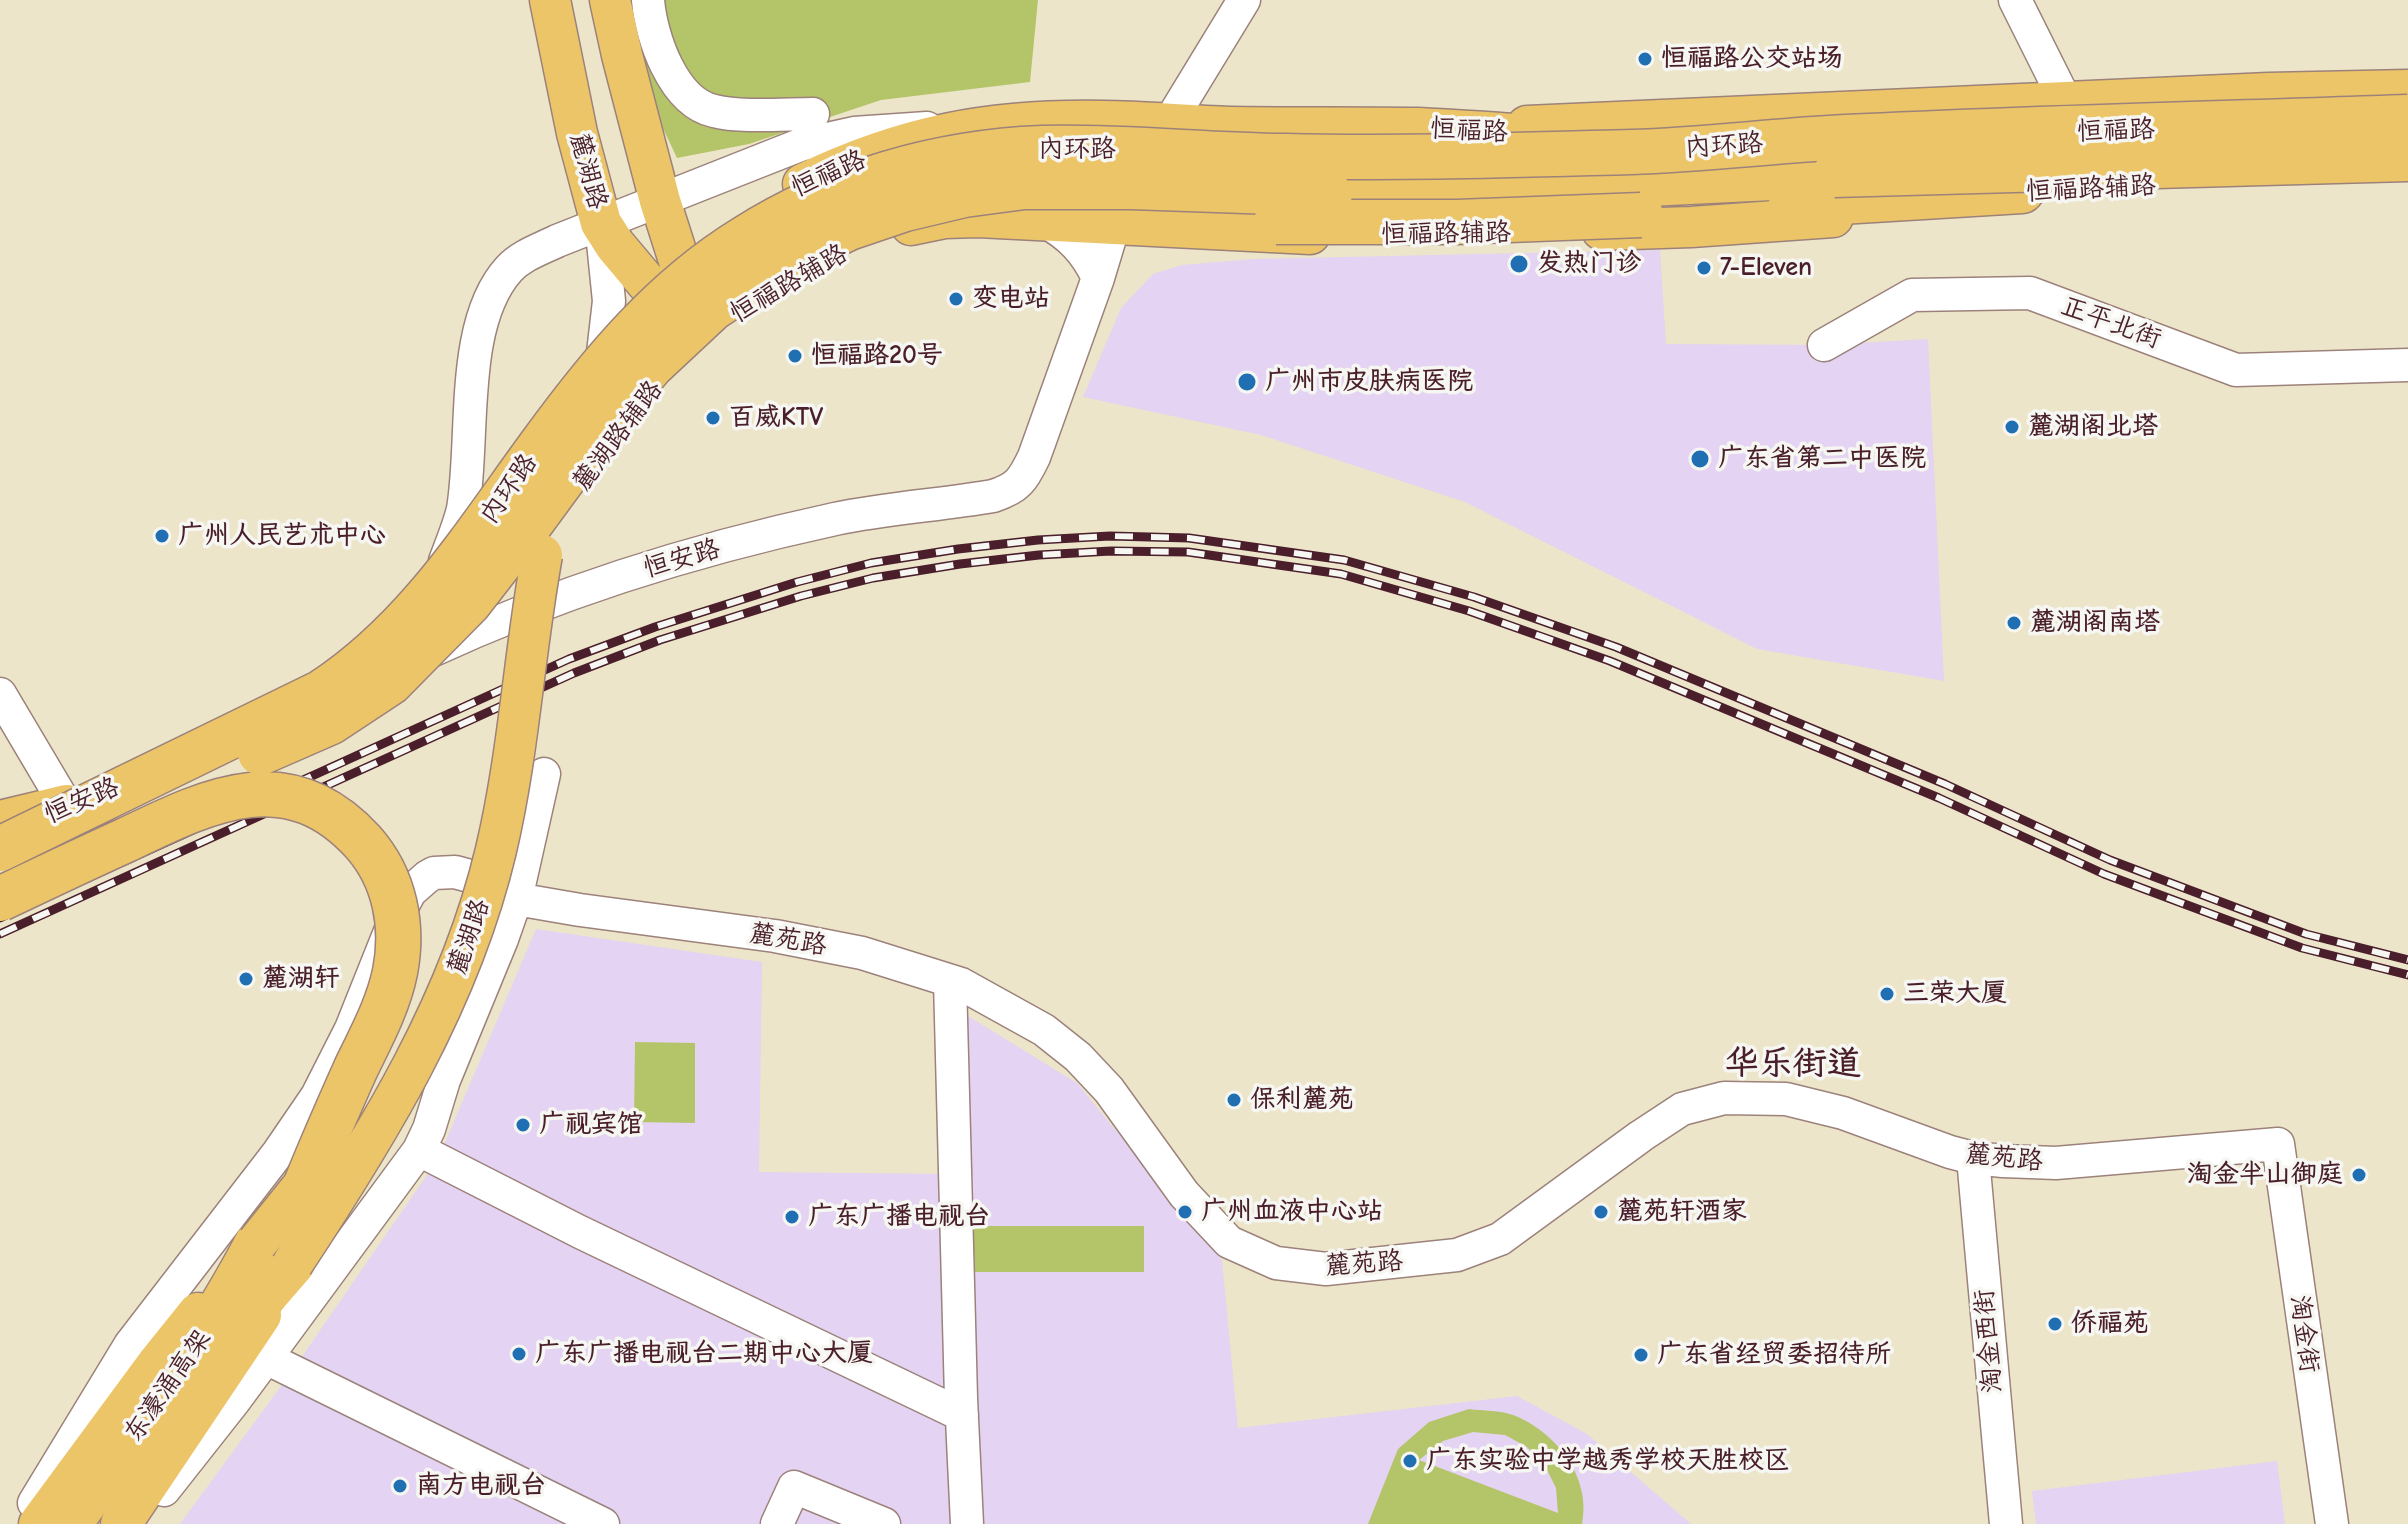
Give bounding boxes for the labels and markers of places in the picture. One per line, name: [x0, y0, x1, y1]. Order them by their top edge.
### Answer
place label: 恒福路公交站场: [1661, 43, 1843, 75]
marker: 恒福路公交站场: [1636, 50, 1654, 68]
place label: 发热门诊: [1537, 248, 1641, 280]
place label: 7-Eleven: [1720, 252, 1812, 284]
marker: 发热门诊: [1508, 253, 1530, 275]
marker: 7-Eleven: [1695, 259, 1713, 277]
place label: 变电站: [972, 283, 1050, 315]
marker: 变电站: [947, 290, 965, 308]
place label: 恒福路20号: [811, 340, 943, 372]
marker: 恒福路20号: [786, 347, 804, 365]
place label: 广州市皮肤病医院: [1265, 366, 1473, 398]
marker: 广州市皮肤病医院: [1236, 371, 1258, 393]
place label: 百威KTV: [729, 402, 823, 434]
marker: 百威KTV: [704, 409, 722, 427]
place label: 麓湖阁北塔: [2028, 411, 2158, 443]
marker: 麓湖阁北塔: [2003, 418, 2021, 436]
place label: 广东省第二中医院: [1718, 443, 1926, 475]
marker: 广东省第二中医院: [1689, 448, 1711, 470]
place label: 广州人民艺术中心: [178, 520, 386, 552]
marker: 广州人民艺术中心: [153, 527, 171, 545]
place label: 麓湖阁南塔: [2030, 607, 2160, 639]
marker: 麓湖阁南塔: [2005, 614, 2023, 632]
place label: 麓湖轩: [262, 963, 340, 995]
marker: 麓湖轩: [237, 970, 255, 988]
place label: 三荣大厦: [1903, 978, 2007, 1010]
marker: 三荣大厦: [1878, 985, 1896, 1003]
place label: 保利麓苑: [1250, 1084, 1354, 1116]
marker: 保利麓苑: [1225, 1091, 1243, 1109]
place label: 广视宾馆: [539, 1109, 643, 1141]
marker: 广视宾馆: [514, 1116, 532, 1134]
place label: 淘金半山御庭: [2187, 1159, 2343, 1191]
marker: 淘金半山御庭: [2350, 1166, 2368, 1184]
place label: 广州血液中心站: [1201, 1196, 1383, 1228]
place label: 麓苑轩酒家: [1617, 1196, 1747, 1228]
place label: 广东广播电视台: [808, 1201, 990, 1233]
marker: 广州血液中心站: [1176, 1203, 1194, 1221]
marker: 麓苑轩酒家: [1592, 1203, 1610, 1221]
marker: 广东广播电视台: [783, 1208, 801, 1226]
place label: 侨福苑: [2071, 1308, 2149, 1340]
marker: 侨福苑: [2046, 1315, 2064, 1333]
place label: 广东广播电视台二期中心大厦: [535, 1338, 873, 1370]
place label: 广东省经贸委招待所: [1657, 1339, 1891, 1371]
marker: 广东广播电视台二期中心大厦: [510, 1345, 528, 1363]
marker: 广东省经贸委招待所: [1632, 1346, 1650, 1364]
place label: 广东实验中学越秀学校天胜校区: [1426, 1445, 1790, 1477]
marker: 广东实验中学越秀学校天胜校区: [1401, 1452, 1419, 1470]
place label: 南方电视台: [416, 1470, 546, 1502]
marker: 南方电视台: [391, 1477, 409, 1495]

